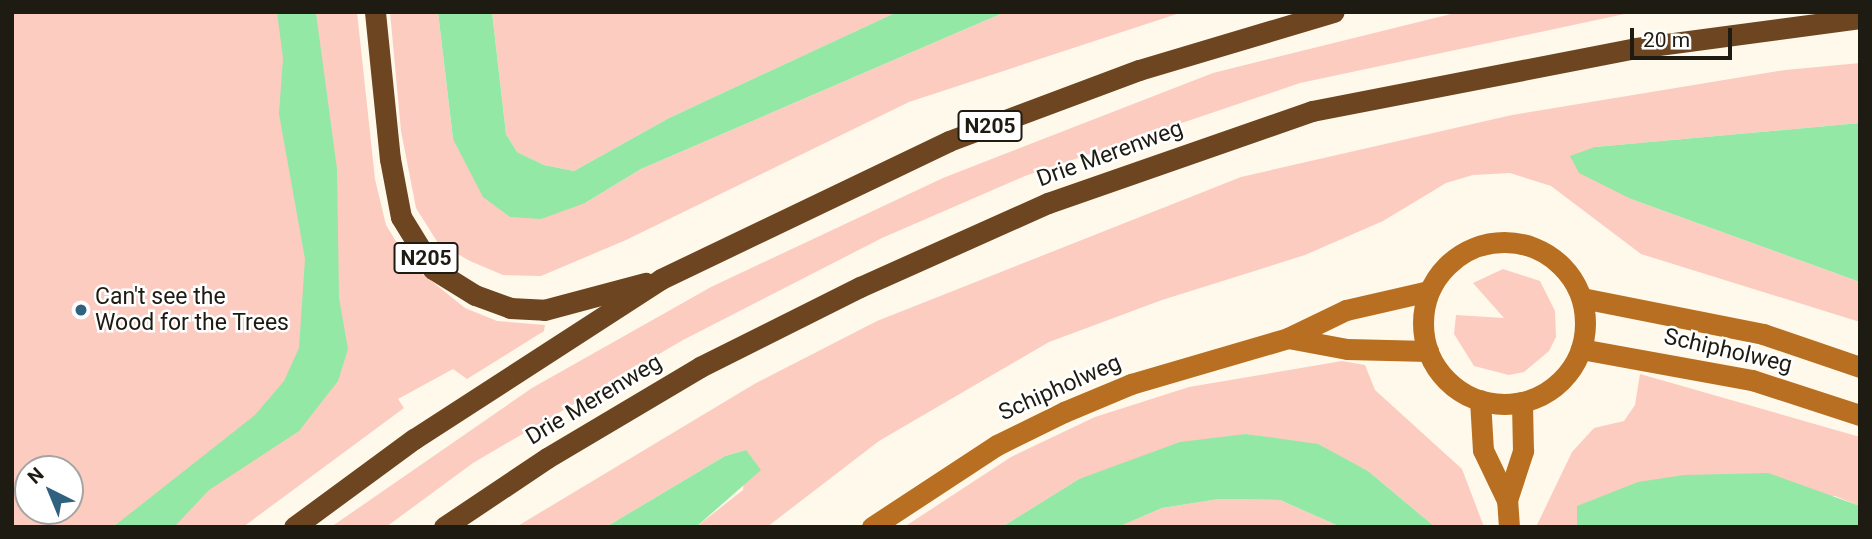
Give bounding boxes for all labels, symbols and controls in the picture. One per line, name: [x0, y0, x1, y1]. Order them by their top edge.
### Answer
scale bar: [1634, 14, 1736, 58]
text: 20 m: [1643, 28, 1690, 52]
road number: N205: [957, 108, 1023, 144]
street label: Drie Merenweg: [1033, 115, 1187, 193]
road number: N205: [393, 240, 459, 276]
place label: Can't see the Wood for the Trees: [95, 283, 289, 337]
marker: Can't see the Wood for the Trees: [73, 302, 89, 318]
street label: Schipholweg: [1661, 323, 1795, 379]
street label: Drie Merenweg: [521, 349, 667, 451]
street label: Schipholweg: [995, 349, 1125, 427]
north arrow: [14, 455, 84, 525]
text: N: [23, 463, 48, 489]

